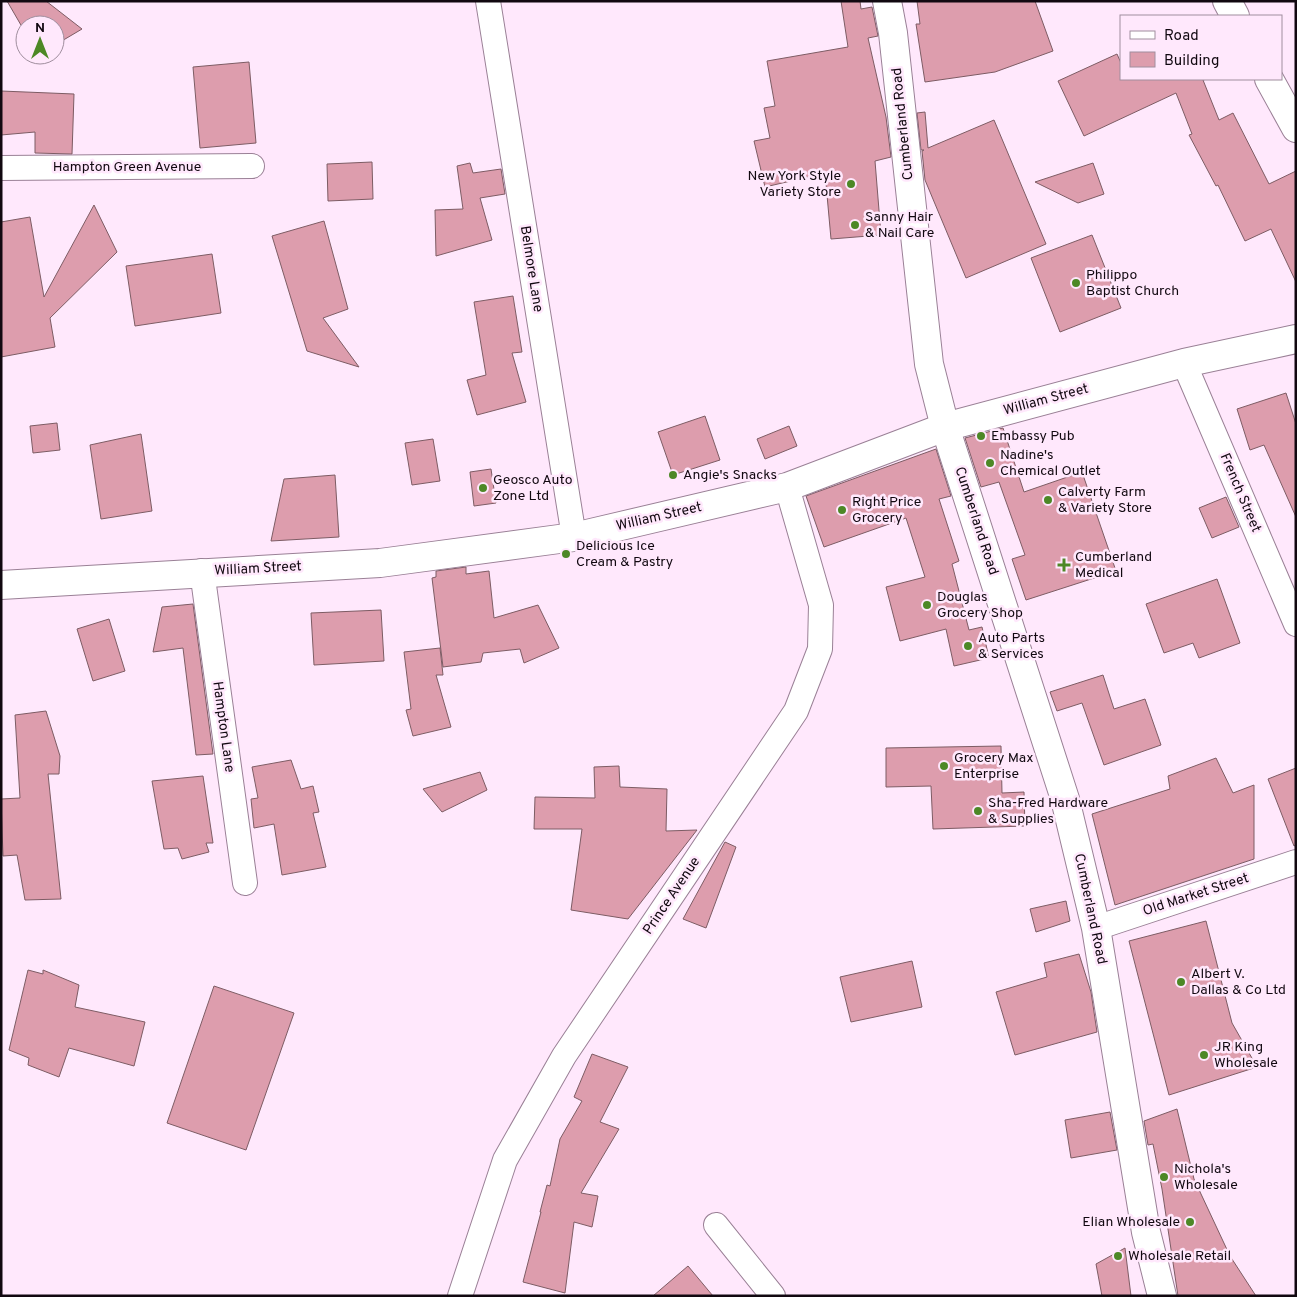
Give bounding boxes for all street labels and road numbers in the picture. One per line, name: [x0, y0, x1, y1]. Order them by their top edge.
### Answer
street label: Cumberland Road: [889, 67, 917, 181]
street label: Hampton Green Avenue: [53, 159, 201, 176]
street label: Belmore Lane: [516, 225, 546, 313]
street label: William Street: [1002, 380, 1090, 420]
street label: French Street: [1216, 451, 1264, 535]
street label: Cumberland Road: [950, 465, 1002, 577]
street label: William Street: [614, 499, 704, 535]
street label: William Street: [214, 558, 302, 580]
street label: Hampton Lane: [208, 680, 238, 774]
street label: Cumberland Road: [1070, 852, 1110, 966]
street label: Prince Avenue: [640, 854, 704, 938]
street label: Old Market Street: [1141, 870, 1251, 920]

